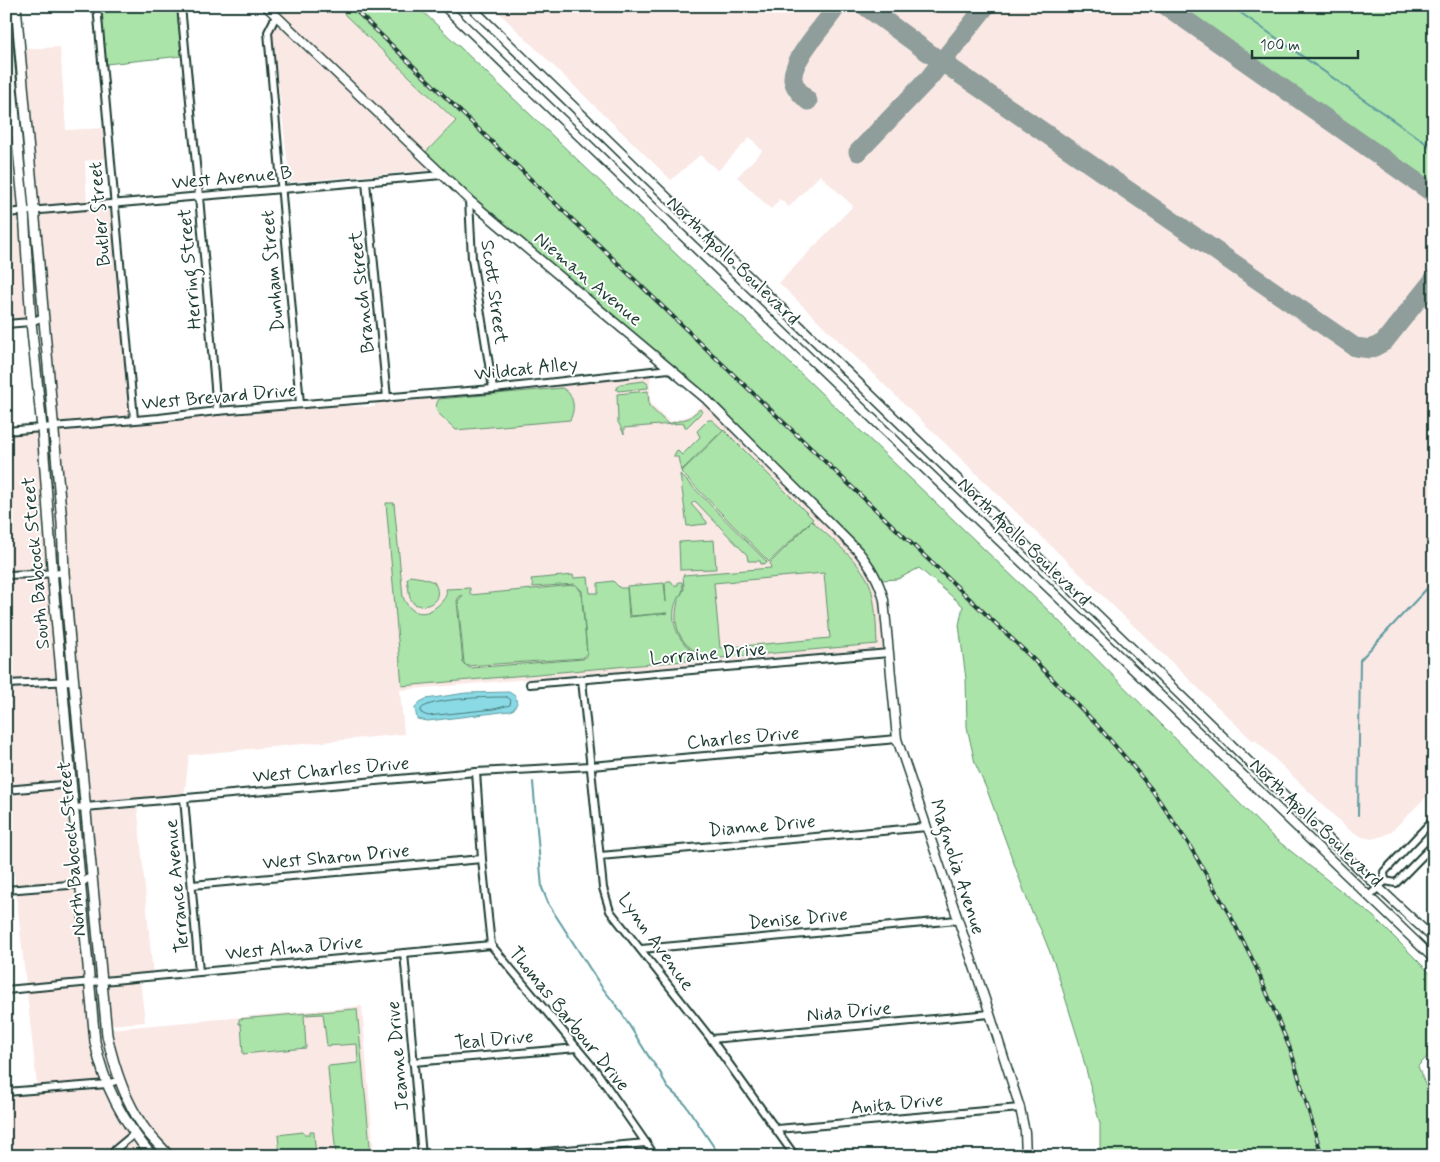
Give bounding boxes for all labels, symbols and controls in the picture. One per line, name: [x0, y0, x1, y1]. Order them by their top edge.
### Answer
scale bar: [1252, 28, 1359, 60]
text: 100 m: [1260, 36, 1300, 56]
street label: West Avenue B: [171, 160, 293, 196]
street label: Butler Street: [83, 161, 117, 267]
street label: North Apollo Boulevard: [660, 191, 805, 333]
street label: Herring Street: [172, 207, 211, 331]
street label: Dunham Street: [255, 209, 291, 333]
street label: Nieman Avenue: [528, 226, 648, 332]
street label: Branch Street: [343, 230, 381, 354]
street label: Scott Street: [474, 238, 514, 346]
street label: Wildcat Alley: [473, 351, 579, 387]
street label: West Brevard Drive: [141, 378, 297, 416]
street label: North Apollo Boulevard: [951, 472, 1096, 614]
street label: South Babcock Street: [16, 476, 56, 650]
street label: Lorraine Drive: [649, 636, 767, 672]
street label: Charles Drive: [686, 721, 800, 755]
street label: West Charles Drive: [252, 751, 410, 789]
street label: North Apollo Boulevard: [1243, 753, 1388, 895]
street label: North Babcock Street: [52, 760, 92, 938]
street label: Magnolia Avenue: [921, 796, 991, 939]
street label: Dianne Drive: [707, 809, 817, 843]
street label: Terrance Avenue: [159, 818, 195, 954]
street label: West Sharon Drive: [261, 838, 411, 876]
street label: Lynn Avenue: [612, 888, 700, 996]
street label: Denise Drive: [747, 902, 849, 936]
street label: West Alma Drive: [224, 930, 364, 966]
street label: Thomas Barbour Drive: [503, 941, 635, 1097]
street label: Nida Drive: [805, 996, 893, 1028]
street label: Jeanne Drive: [381, 1000, 415, 1112]
street label: Teal Drive: [453, 1024, 535, 1056]
street label: Anita Drive: [850, 1087, 944, 1121]

